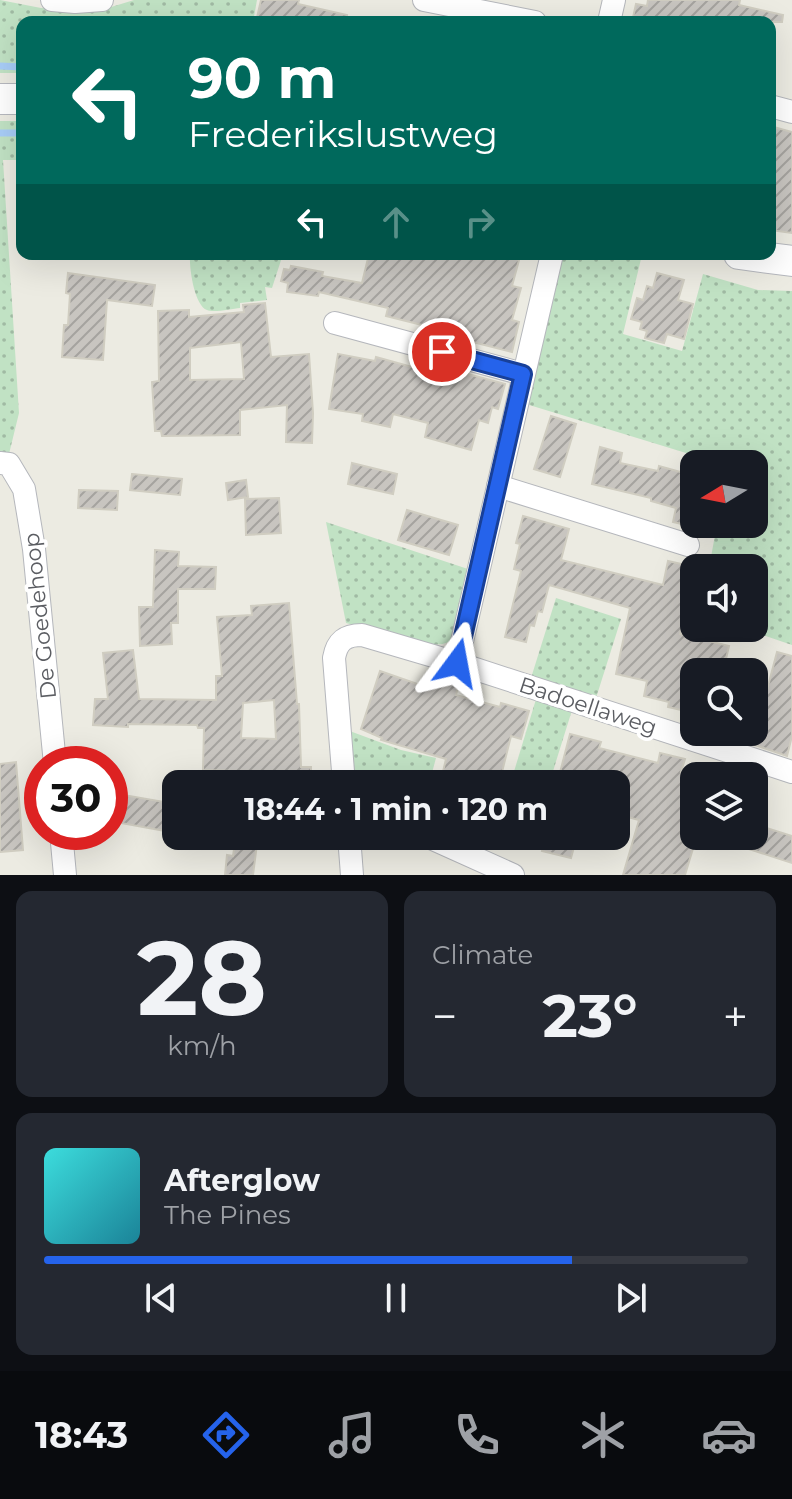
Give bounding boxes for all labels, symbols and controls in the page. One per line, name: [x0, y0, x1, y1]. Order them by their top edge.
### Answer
text: 90 m: [188, 44, 336, 112]
icon: left: [56, 48, 160, 152]
text: Frederikslustweg: [188, 112, 498, 156]
icon: left: [290, 200, 334, 244]
icon: ahead: [374, 200, 418, 244]
icon: right: [458, 200, 502, 244]
pin: [408, 318, 476, 386]
icon: arrive: [420, 330, 464, 374]
north arrow: [680, 450, 768, 538]
map controls: [680, 450, 768, 850]
street label: De Goedehoop: [18, 532, 62, 700]
button: sound: [680, 554, 768, 642]
position arrow: [415, 621, 499, 705]
button: search: [680, 658, 768, 746]
street label: Badoellaweg: [516, 671, 660, 741]
speed limit sign: 30: [24, 746, 128, 850]
button: layers: [680, 762, 768, 850]
text: 18:44 · 1 min · 120 m: [244, 791, 548, 828]
text: 28: [137, 914, 267, 1041]
text: Climate: [432, 939, 533, 971]
text: 23°: [542, 979, 638, 1052]
text: −: [432, 989, 457, 1043]
text: +: [723, 989, 748, 1043]
text: km/h: [167, 1030, 237, 1062]
text: Afterglow: [164, 1162, 320, 1199]
text: The Pines: [164, 1199, 291, 1231]
icon: previous: [139, 1276, 183, 1320]
icon: pause: [374, 1276, 418, 1320]
icon: next: [609, 1276, 653, 1320]
icon: directions: [198, 1407, 254, 1463]
icon: music: [324, 1407, 380, 1463]
icon: phone: [449, 1407, 505, 1463]
icon: climate: [575, 1407, 631, 1463]
icon: car: [701, 1407, 757, 1463]
text: 18:43: [35, 1413, 128, 1457]

